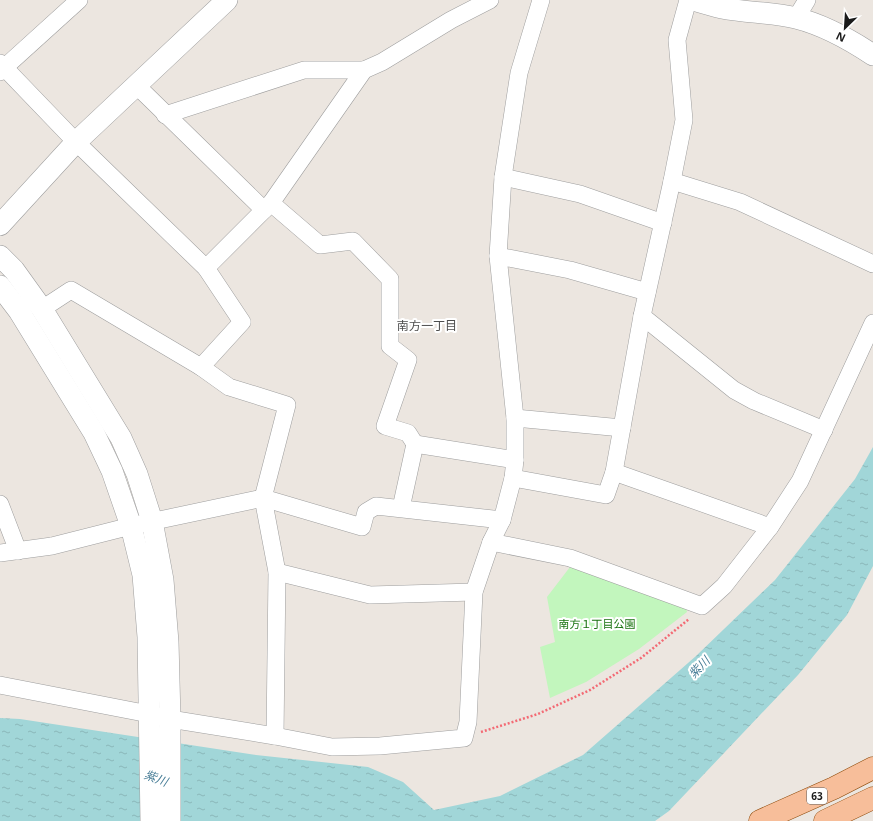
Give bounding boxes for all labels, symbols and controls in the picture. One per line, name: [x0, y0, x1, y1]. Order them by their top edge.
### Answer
north arrow: [825, 8, 865, 48]
text: N: [833, 29, 848, 46]
district label: 南方一丁目: [397, 317, 457, 334]
park label: 南方１丁目公園: [559, 616, 636, 631]
water label: 紫川: [685, 651, 715, 682]
water label: 紫川: [142, 766, 172, 791]
road number: 63: [807, 788, 827, 804]

